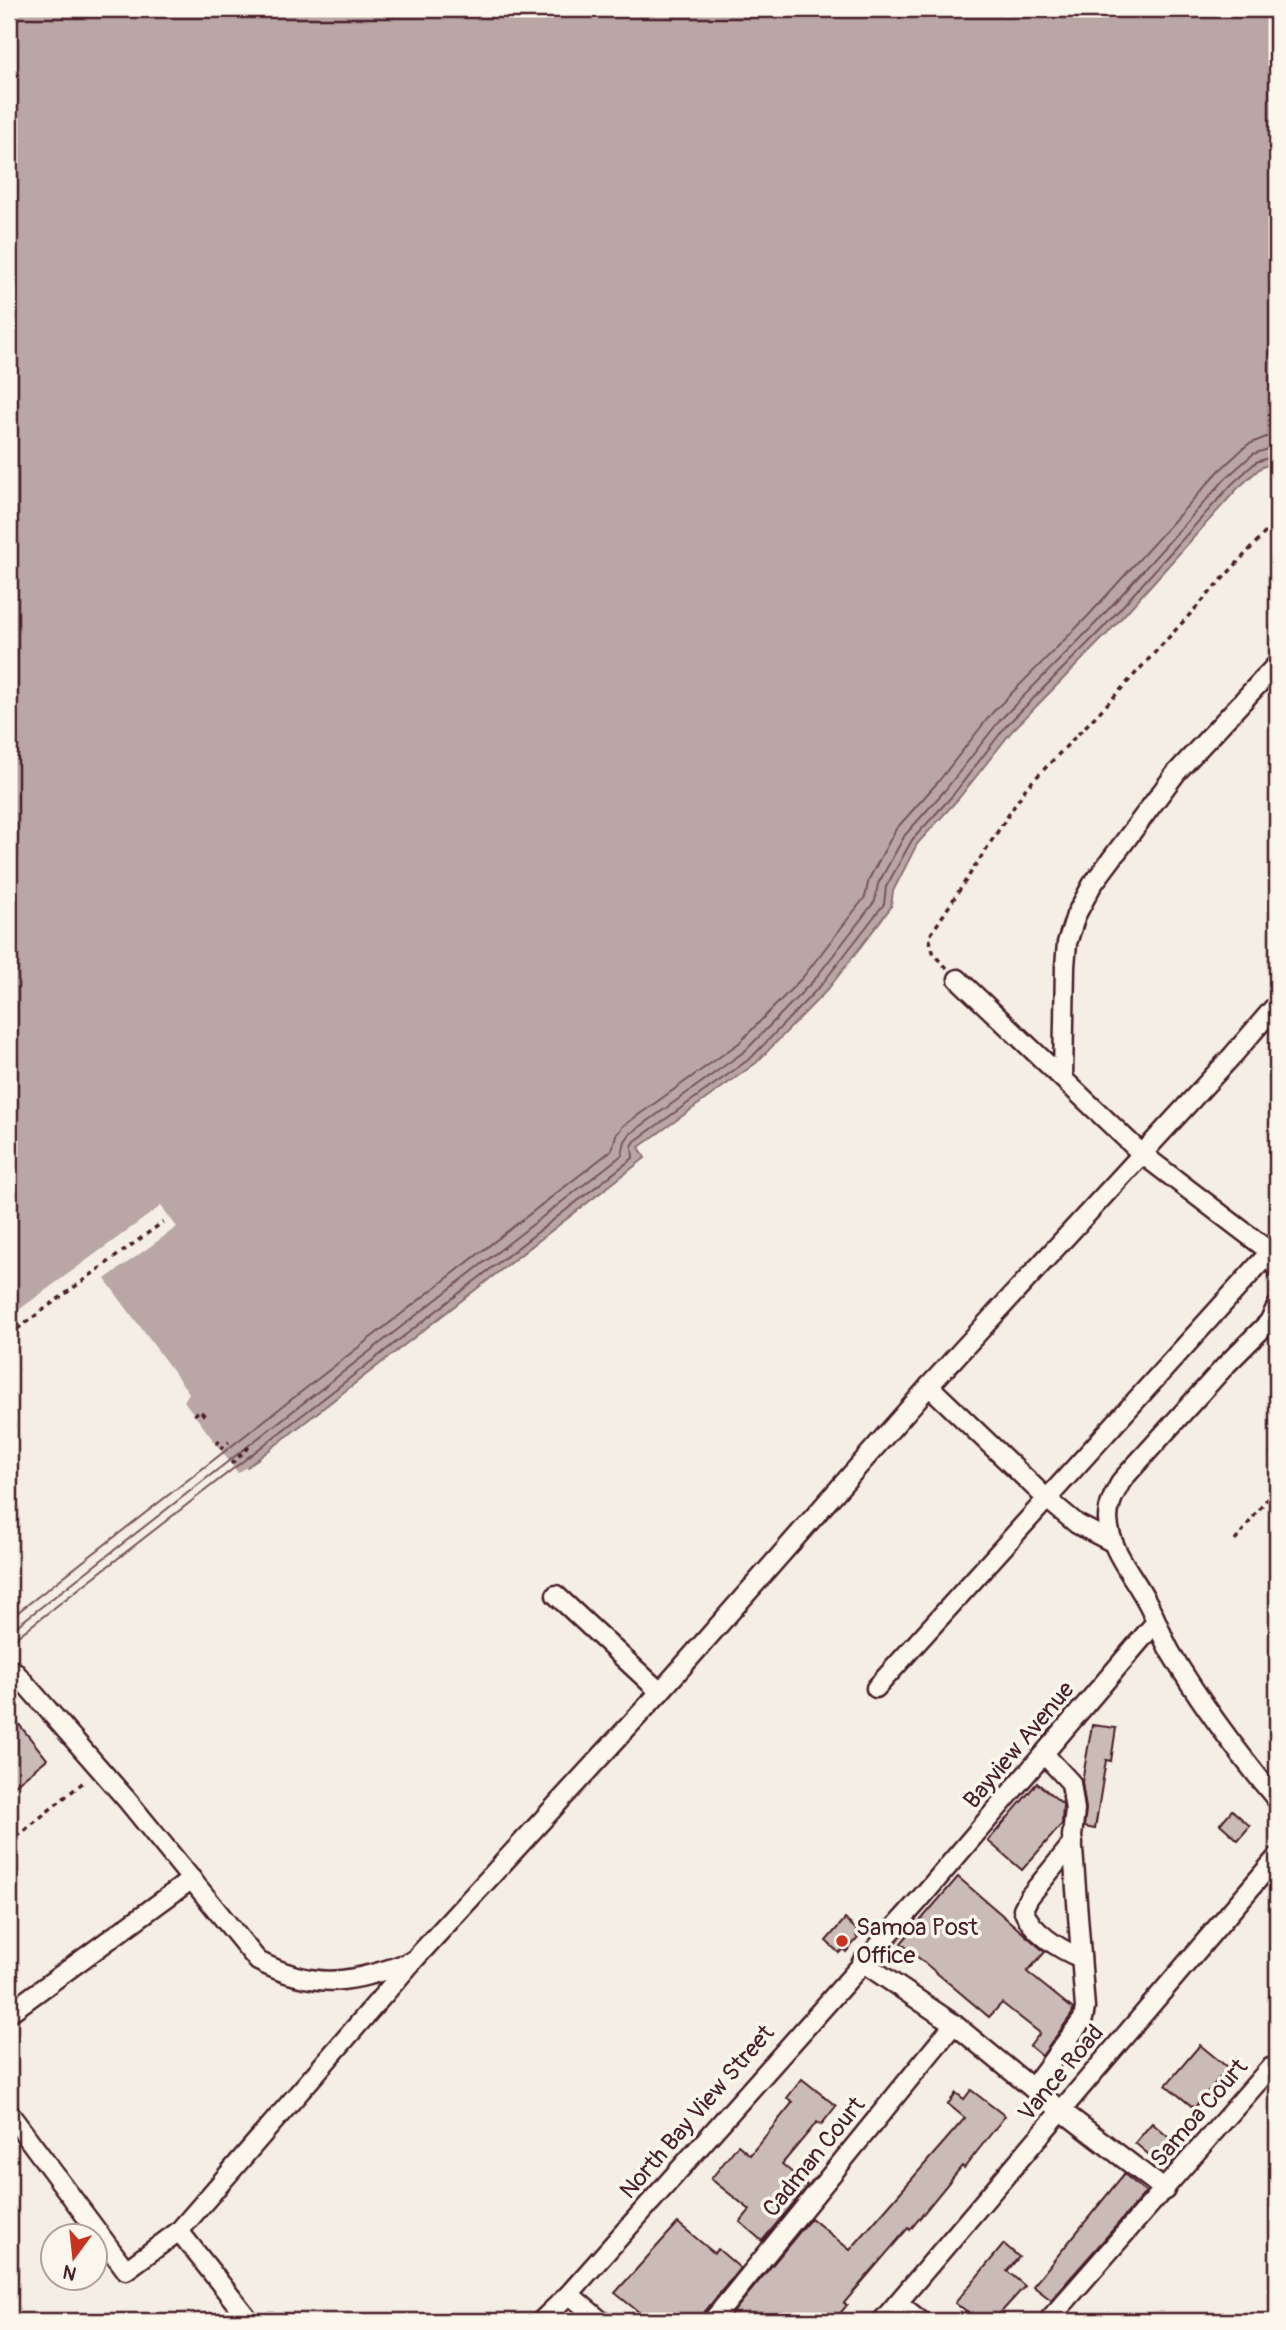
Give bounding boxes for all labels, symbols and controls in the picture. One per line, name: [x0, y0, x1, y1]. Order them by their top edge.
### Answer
street label: Bayview Avenue: [957, 1675, 1081, 1814]
place label: Samoa Post Office: [856, 1913, 979, 1970]
marker: Samoa Post Office: [834, 1933, 850, 1949]
street label: North Bay View Street: [614, 2019, 781, 2205]
street label: Vance Road: [1012, 2019, 1110, 2127]
street label: Samoa Court: [1144, 2053, 1254, 2173]
street label: Cadman Court: [757, 2091, 872, 2223]
north arrow: [38, 2222, 108, 2292]
text: N: [60, 2259, 79, 2286]

